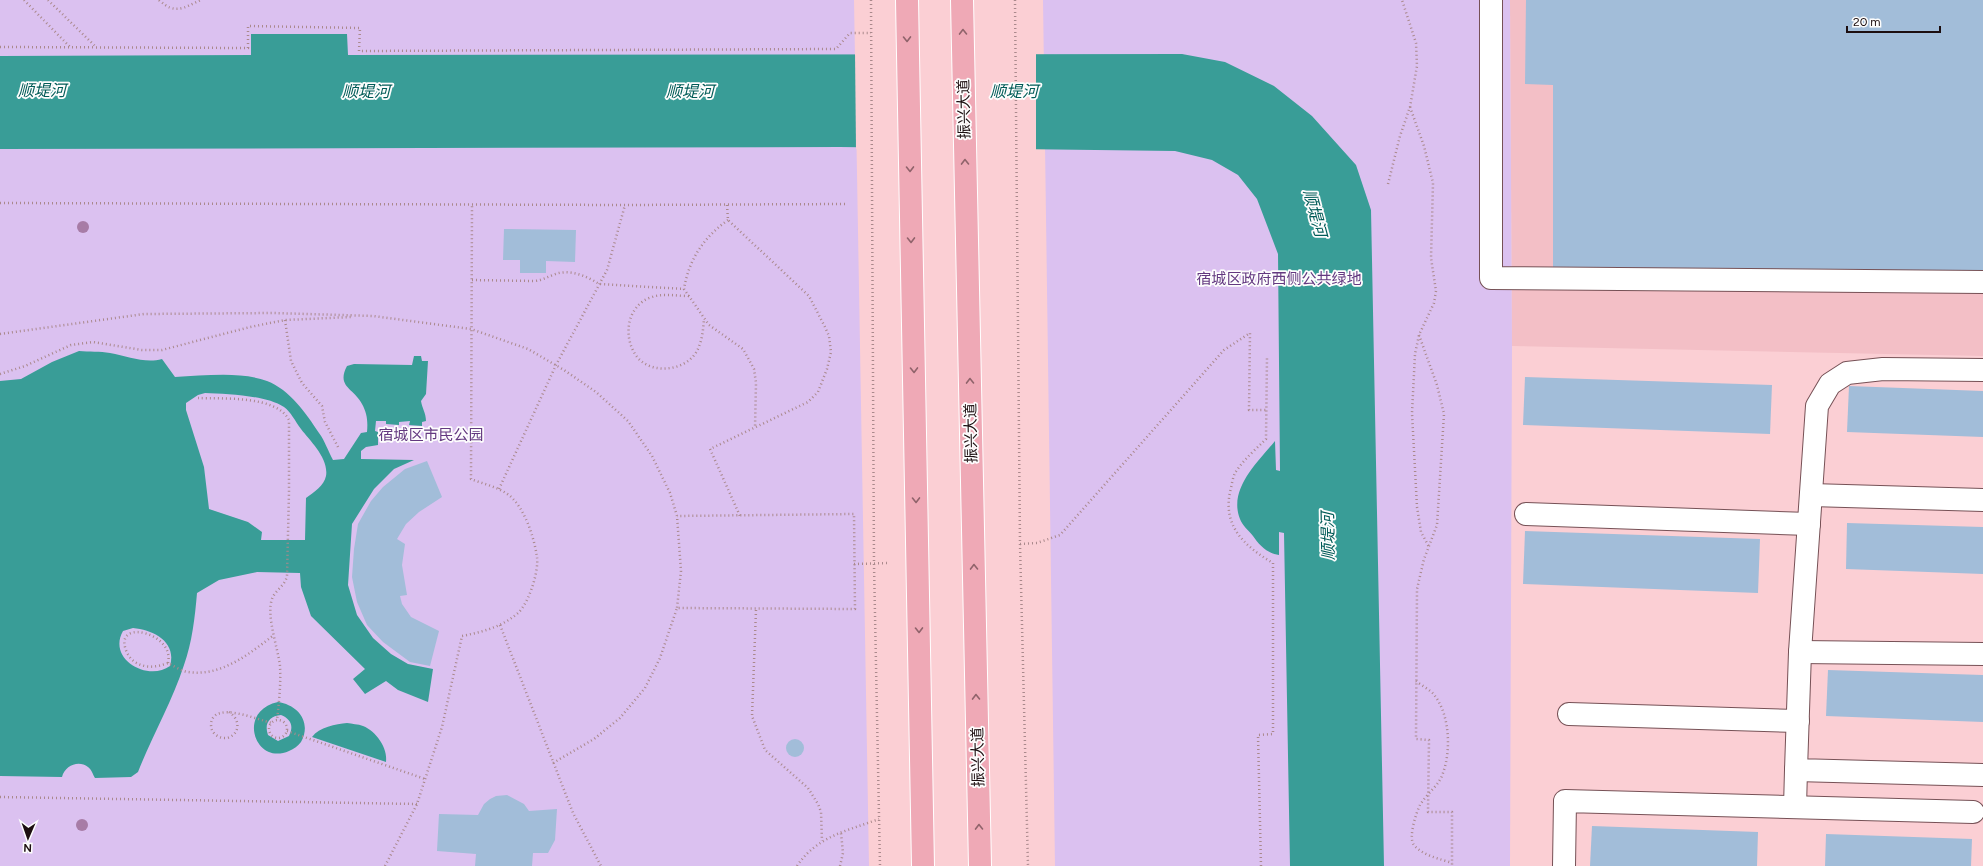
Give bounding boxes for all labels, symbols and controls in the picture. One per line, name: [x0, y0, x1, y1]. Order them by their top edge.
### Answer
scale bar: [1847, 8, 1940, 34]
text: 20 m: [1853, 15, 1881, 29]
one-way arrow: [959, 29, 967, 35]
one-way arrow: [903, 36, 912, 42]
street label: 振兴大道: [954, 79, 974, 139]
water label: 顺堤河: [18, 81, 69, 100]
water label: 顺堤河: [342, 82, 393, 101]
water label: 顺堤河: [666, 82, 717, 101]
water label: 顺堤河: [990, 82, 1041, 101]
one-way arrow: [961, 159, 970, 165]
one-way arrow: [906, 166, 914, 172]
water label: 顺堤河: [1300, 187, 1331, 242]
one-way arrow: [907, 237, 915, 243]
park label: 宿城区政府西侧公共绿地: [1196, 270, 1362, 288]
one-way arrow: [910, 367, 918, 373]
one-way arrow: [966, 378, 974, 384]
street label: 振兴大道: [961, 403, 981, 463]
park label: 宿城区市民公园: [378, 426, 484, 444]
one-way arrow: [912, 497, 920, 503]
water label: 顺堤河: [1318, 509, 1338, 560]
one-way arrow: [970, 564, 978, 570]
one-way arrow: [915, 627, 923, 633]
one-way arrow: [972, 694, 981, 700]
street label: 振兴大道: [968, 727, 988, 787]
north arrow: [8, 818, 48, 858]
one-way arrow: [975, 824, 983, 830]
text: N: [23, 841, 32, 854]

